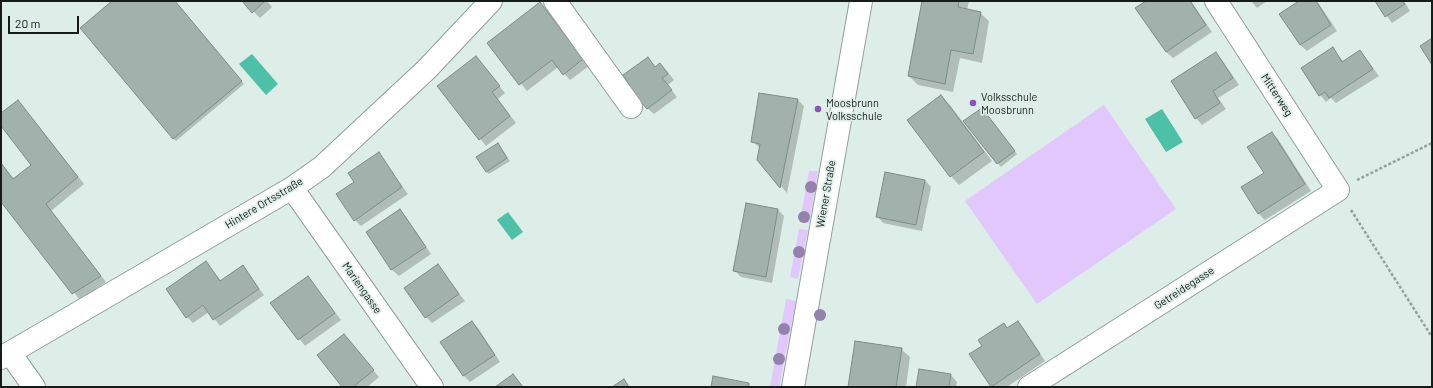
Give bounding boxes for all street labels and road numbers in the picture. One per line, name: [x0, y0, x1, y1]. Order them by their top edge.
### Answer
street label: Mitterweg: [1258, 71, 1296, 119]
street label: Wiener Straße: [814, 159, 838, 229]
street label: Hintere Ortsstraße: [223, 175, 305, 231]
street label: Mariengasse: [339, 260, 385, 316]
street label: Getreidegasse: [1152, 264, 1216, 312]

